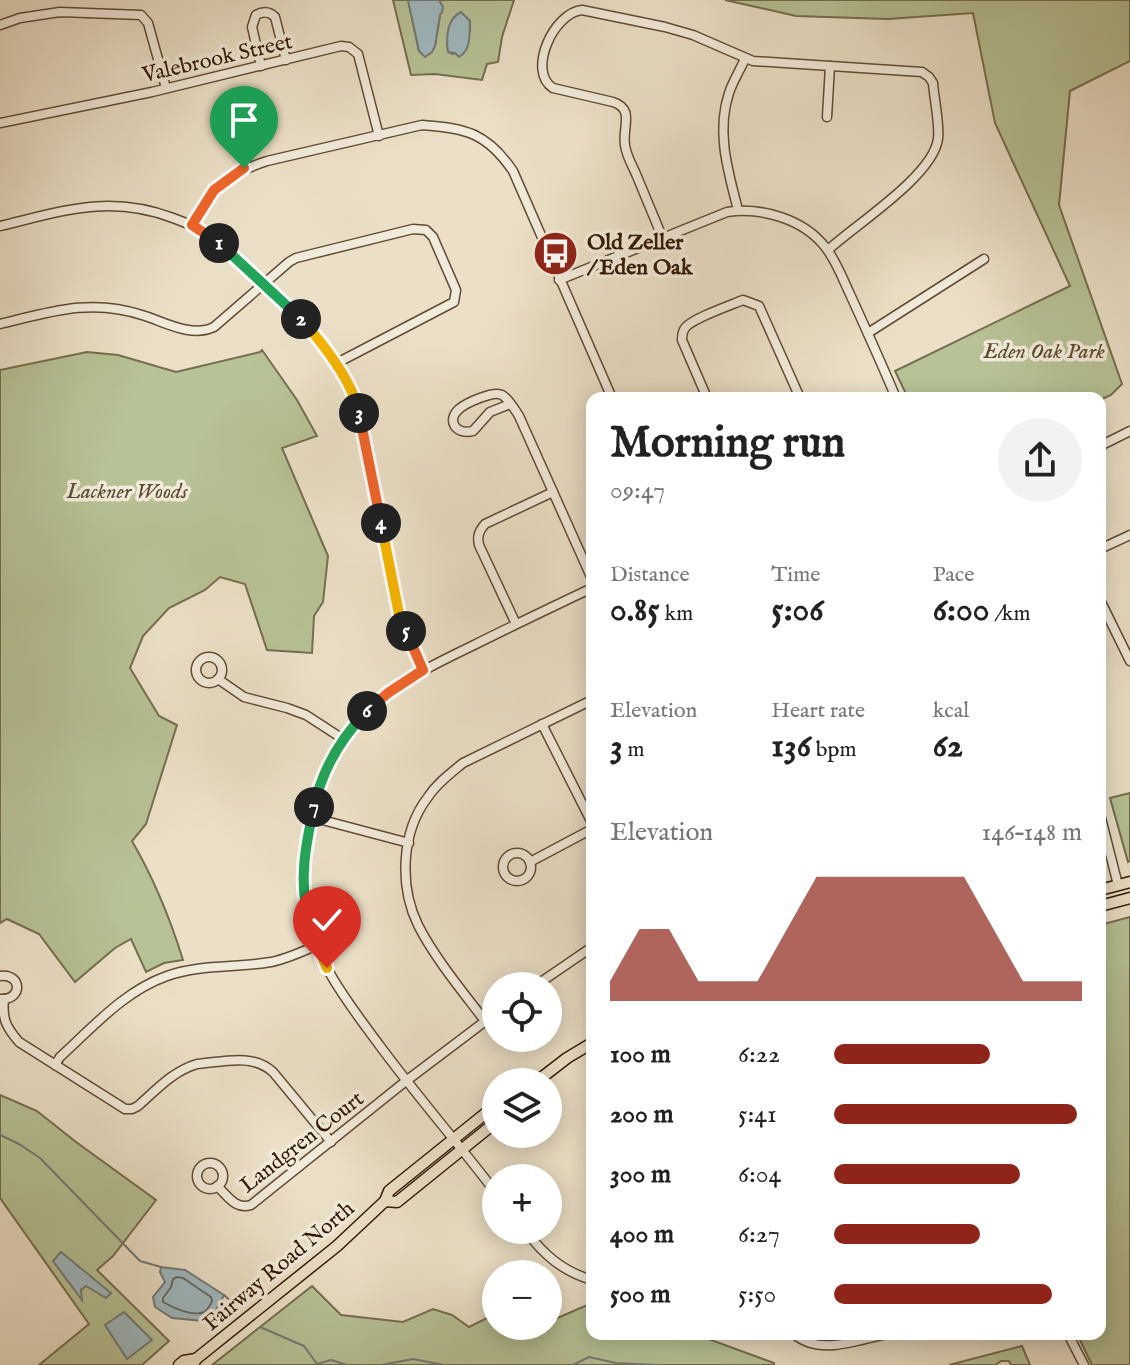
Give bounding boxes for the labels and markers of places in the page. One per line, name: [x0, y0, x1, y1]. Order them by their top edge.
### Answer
pin: [210, 86, 278, 168]
pin: 1: [199, 223, 239, 263]
place label: Old Zeller / Eden Oak: [586, 229, 694, 282]
bus stop icon: Old Zeller / Eden Oak: [532, 230, 580, 278]
pin: 2: [281, 299, 321, 339]
pin: 3: [339, 393, 379, 433]
pin: 4: [361, 503, 401, 543]
pin: 5: [386, 611, 426, 651]
pin: 6: [347, 691, 387, 731]
pin: 7: [294, 787, 334, 827]
pin: [293, 886, 361, 968]

